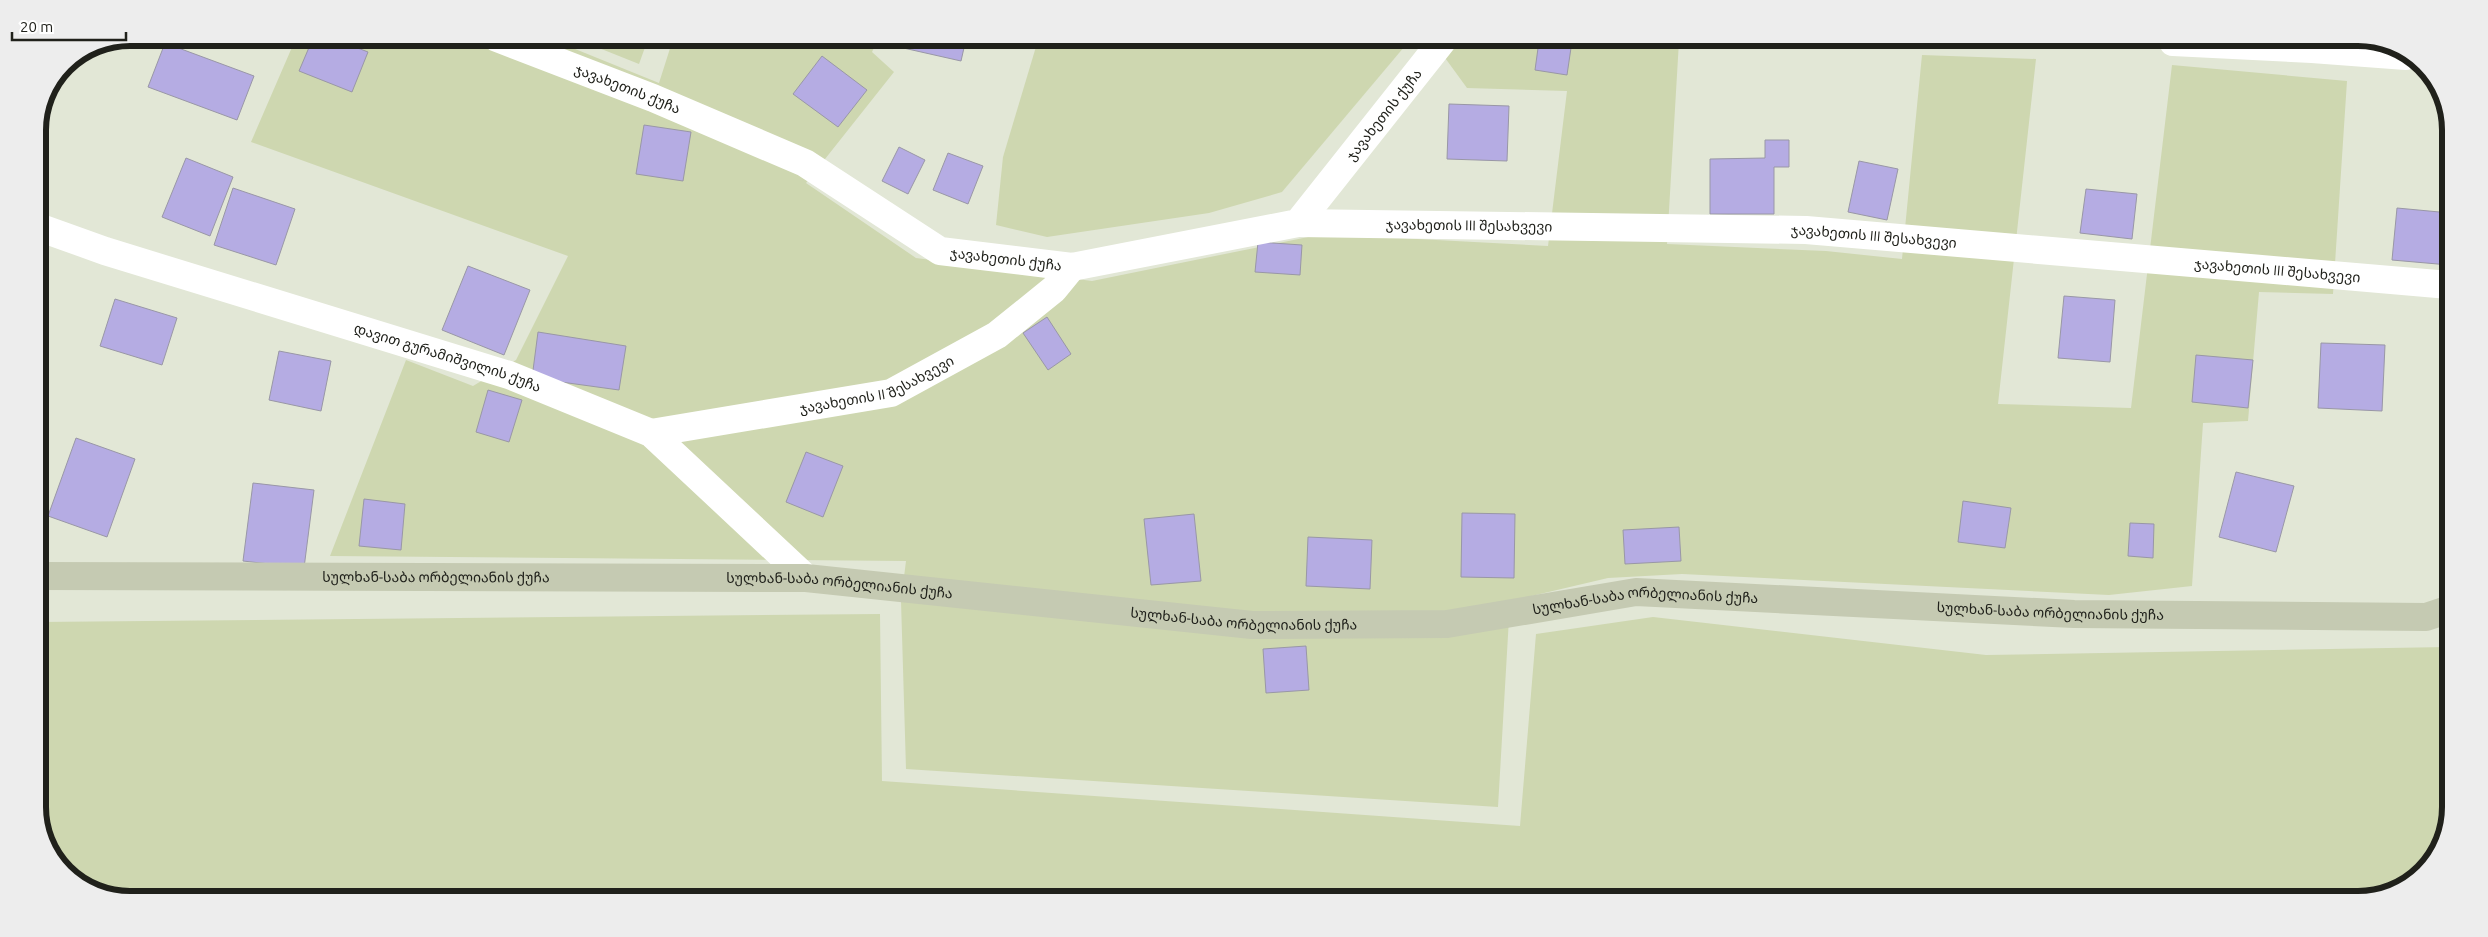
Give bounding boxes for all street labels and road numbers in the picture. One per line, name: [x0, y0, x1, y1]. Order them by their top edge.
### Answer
street label: ჯავახეთის ქუჩა: [572, 61, 683, 117]
street label: ჯავახეთის ქუჩა: [1343, 66, 1425, 164]
street label: ჯავახეთის III შესახვევი: [1385, 216, 1552, 235]
street label: ჯავახეთის III შესახვევი: [1790, 222, 1957, 251]
street label: ჯავახეთის ქუჩა: [949, 244, 1063, 274]
street label: ჯავახეთის III შესახვევი: [2193, 255, 2361, 286]
street label: დავით გურამიშვილის ქუჩა: [352, 320, 544, 395]
street label: ჯავახეთის II შესახვევი: [798, 352, 957, 417]
street label: სულხან-საბა ორბელიანის ქუჩა: [322, 569, 550, 586]
street label: სულხან-საბა ორბელიანის ქუჩა: [726, 570, 954, 601]
street label: სულხან-საბა ორბელიანის ქუჩა: [1531, 584, 1759, 617]
street label: სულხან-საბა ორბელიანის ქუჩა: [1936, 599, 2164, 624]
street label: სულხან-საბა ორბელიანის ქუჩა: [1130, 604, 1357, 634]

